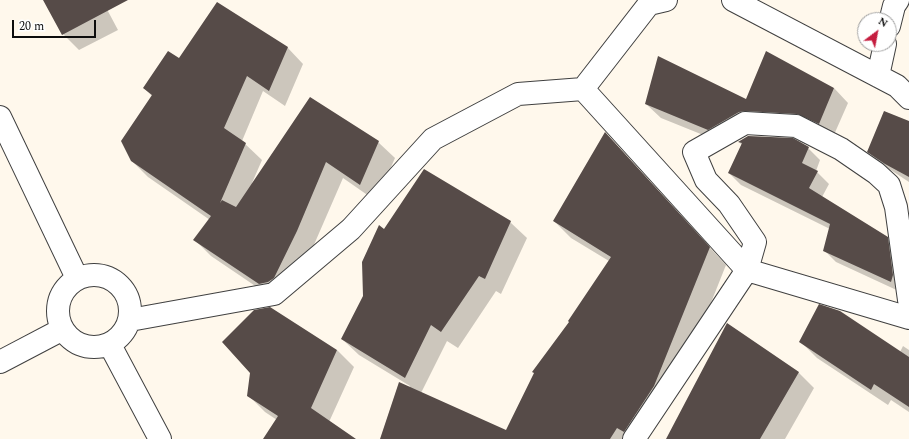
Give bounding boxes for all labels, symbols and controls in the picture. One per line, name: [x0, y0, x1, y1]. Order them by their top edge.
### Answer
scale bar: [14, 12, 98, 38]
north arrow: [857, 12, 897, 52]
text: N: [875, 13, 891, 32]
text: 20 m: [19, 17, 44, 36]

